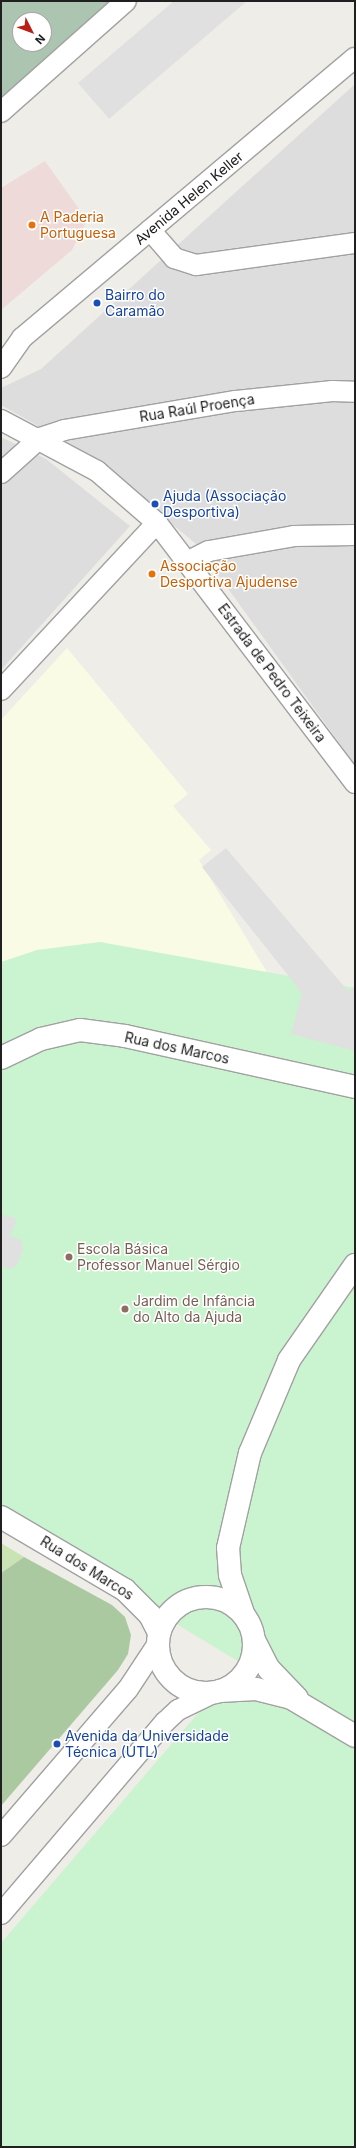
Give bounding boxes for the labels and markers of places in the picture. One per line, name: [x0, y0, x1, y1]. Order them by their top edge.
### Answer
place label: A Paderia Portuguesa: [40, 209, 116, 242]
marker: A Paderia Portuguesa: [27, 220, 37, 230]
place label: Bairro do Caramão: [105, 287, 165, 320]
marker: Bairro do Caramão: [92, 298, 102, 308]
place label: Ajuda (Associação Desportiva): [163, 488, 286, 520]
marker: Ajuda (Associação Desportiva): [150, 499, 160, 509]
place label: Associação Desportiva Ajudense: [160, 558, 298, 590]
marker: Associação Desportiva Ajudense: [147, 569, 157, 579]
place label: Escola Básica Professor Manuel Sérgio: [77, 1241, 240, 1274]
marker: Escola Básica Professor Manuel Sérgio: [64, 1252, 74, 1262]
place label: Jardim de Infância do Alto da Ajuda: [133, 1293, 255, 1326]
marker: Jardim de Infância do Alto da Ajuda: [120, 1304, 130, 1314]
place label: Avenida da Universidade Técnica (UTL): [65, 1728, 229, 1760]
marker: Avenida da Universidade Técnica (UTL): [52, 1739, 62, 1749]

